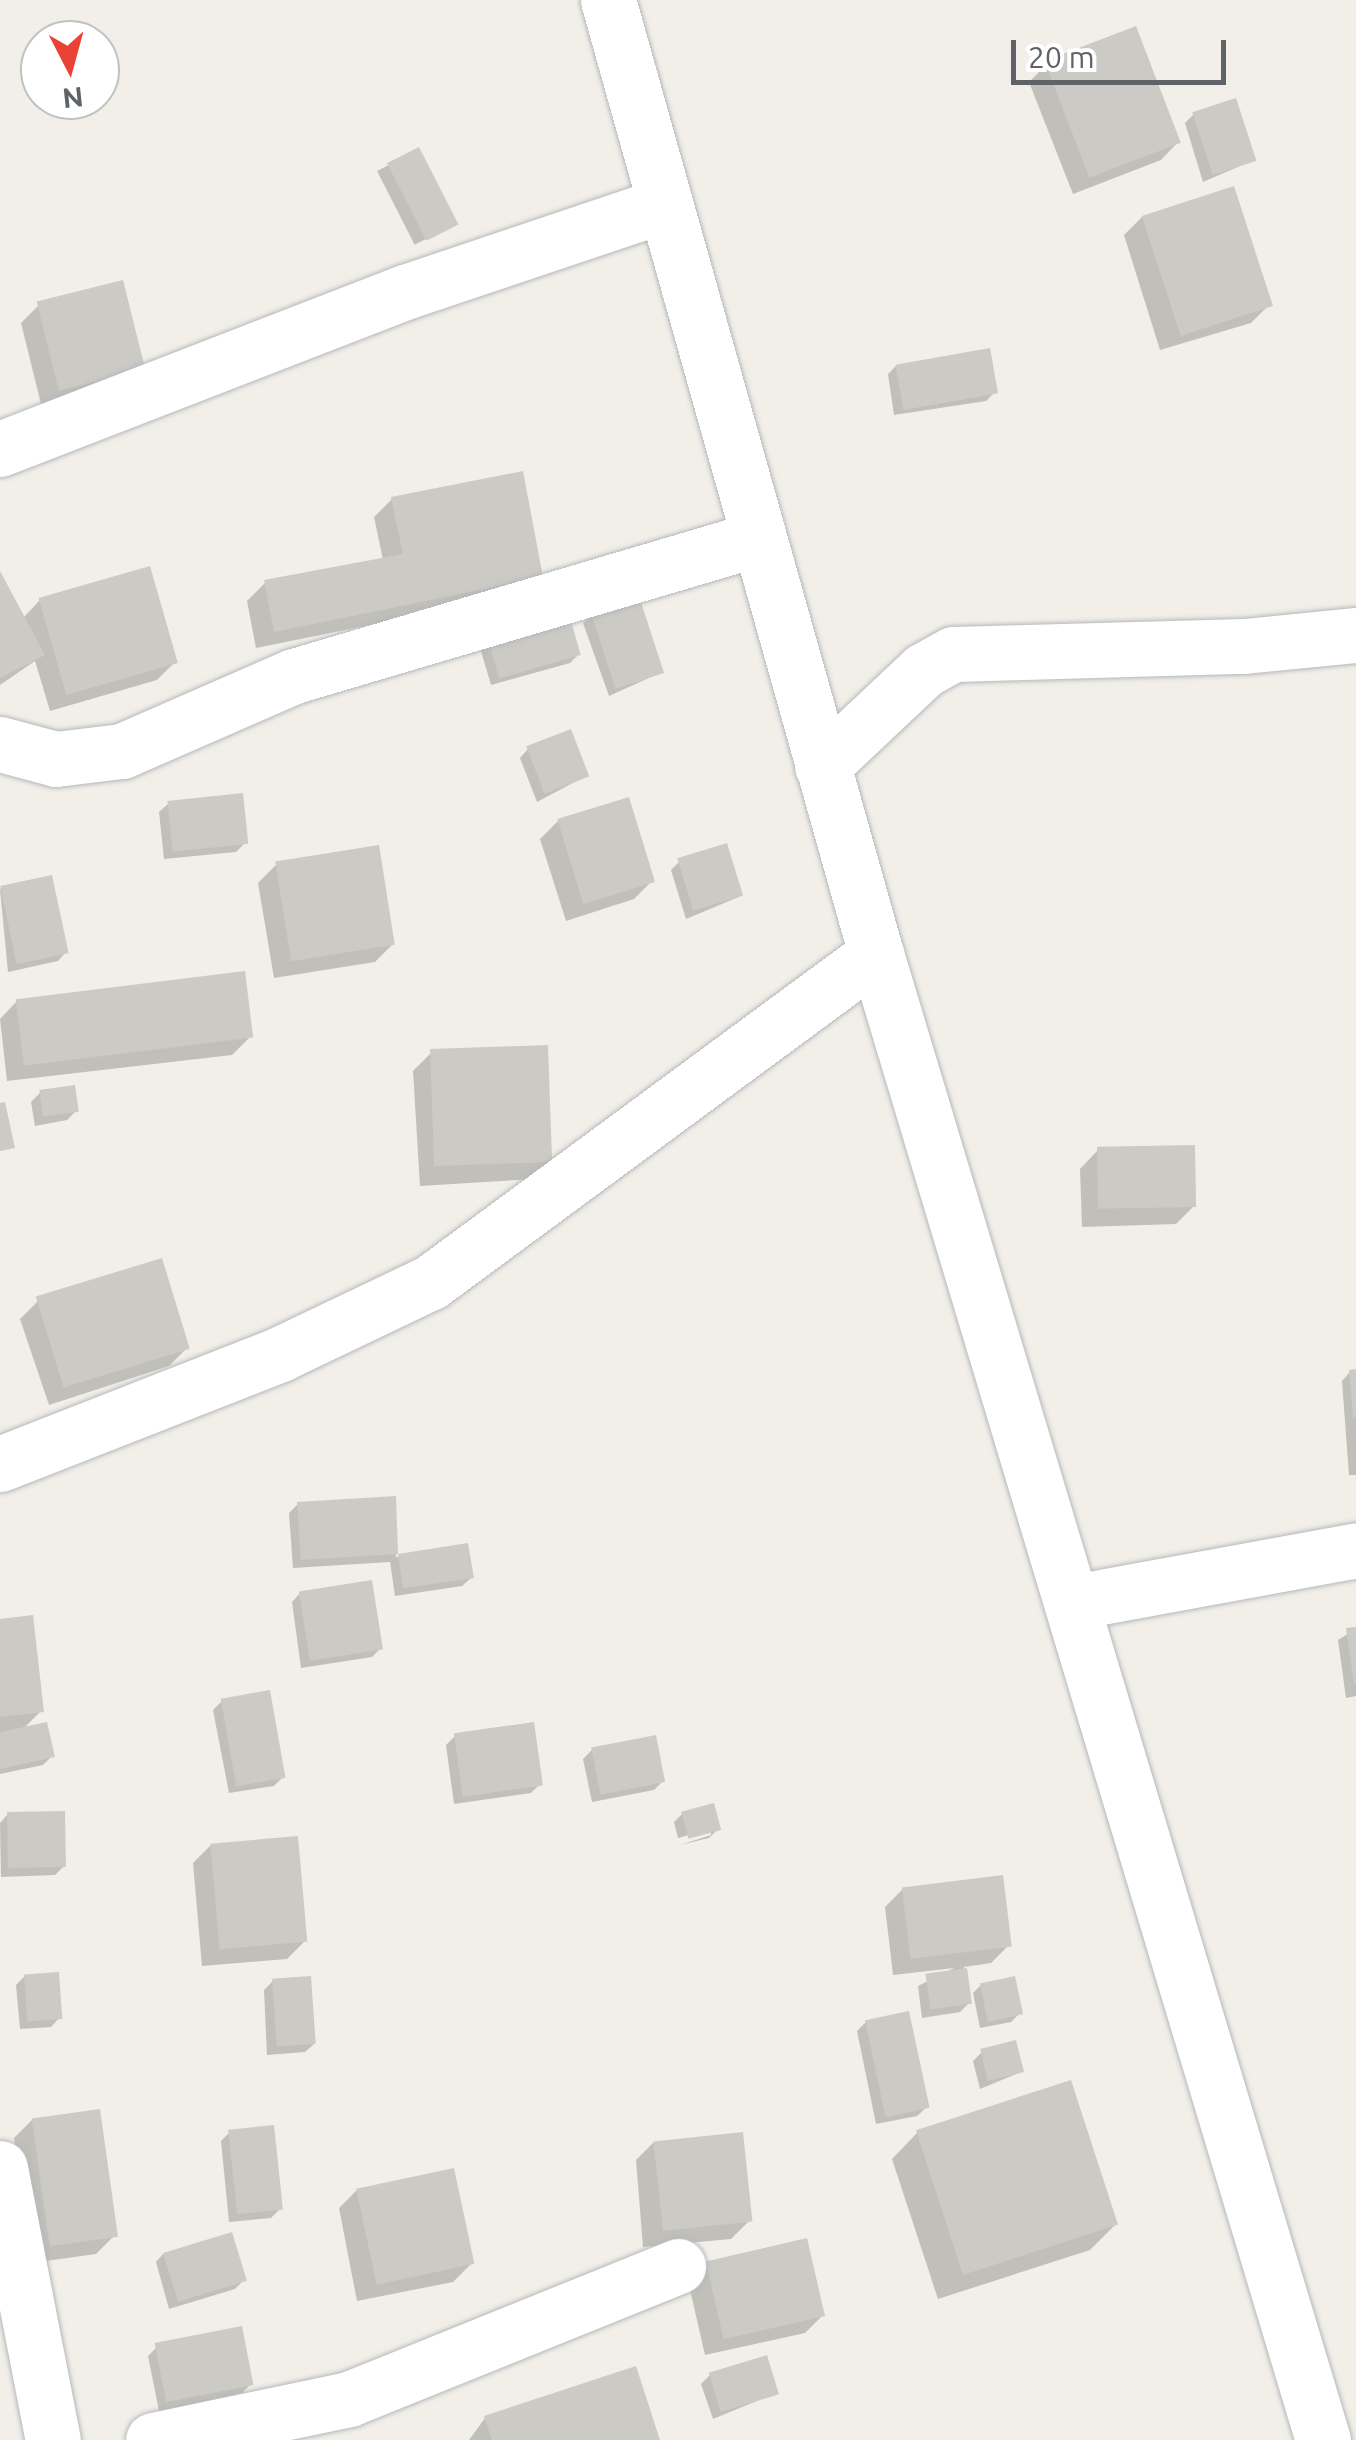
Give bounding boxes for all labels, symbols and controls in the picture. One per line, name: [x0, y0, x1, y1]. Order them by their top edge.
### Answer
north arrow: [20, 20, 120, 120]
scale bar: [1016, 20, 1231, 82]
text: 20 m: [1028, 40, 1095, 74]
text: N: [61, 82, 85, 115]

